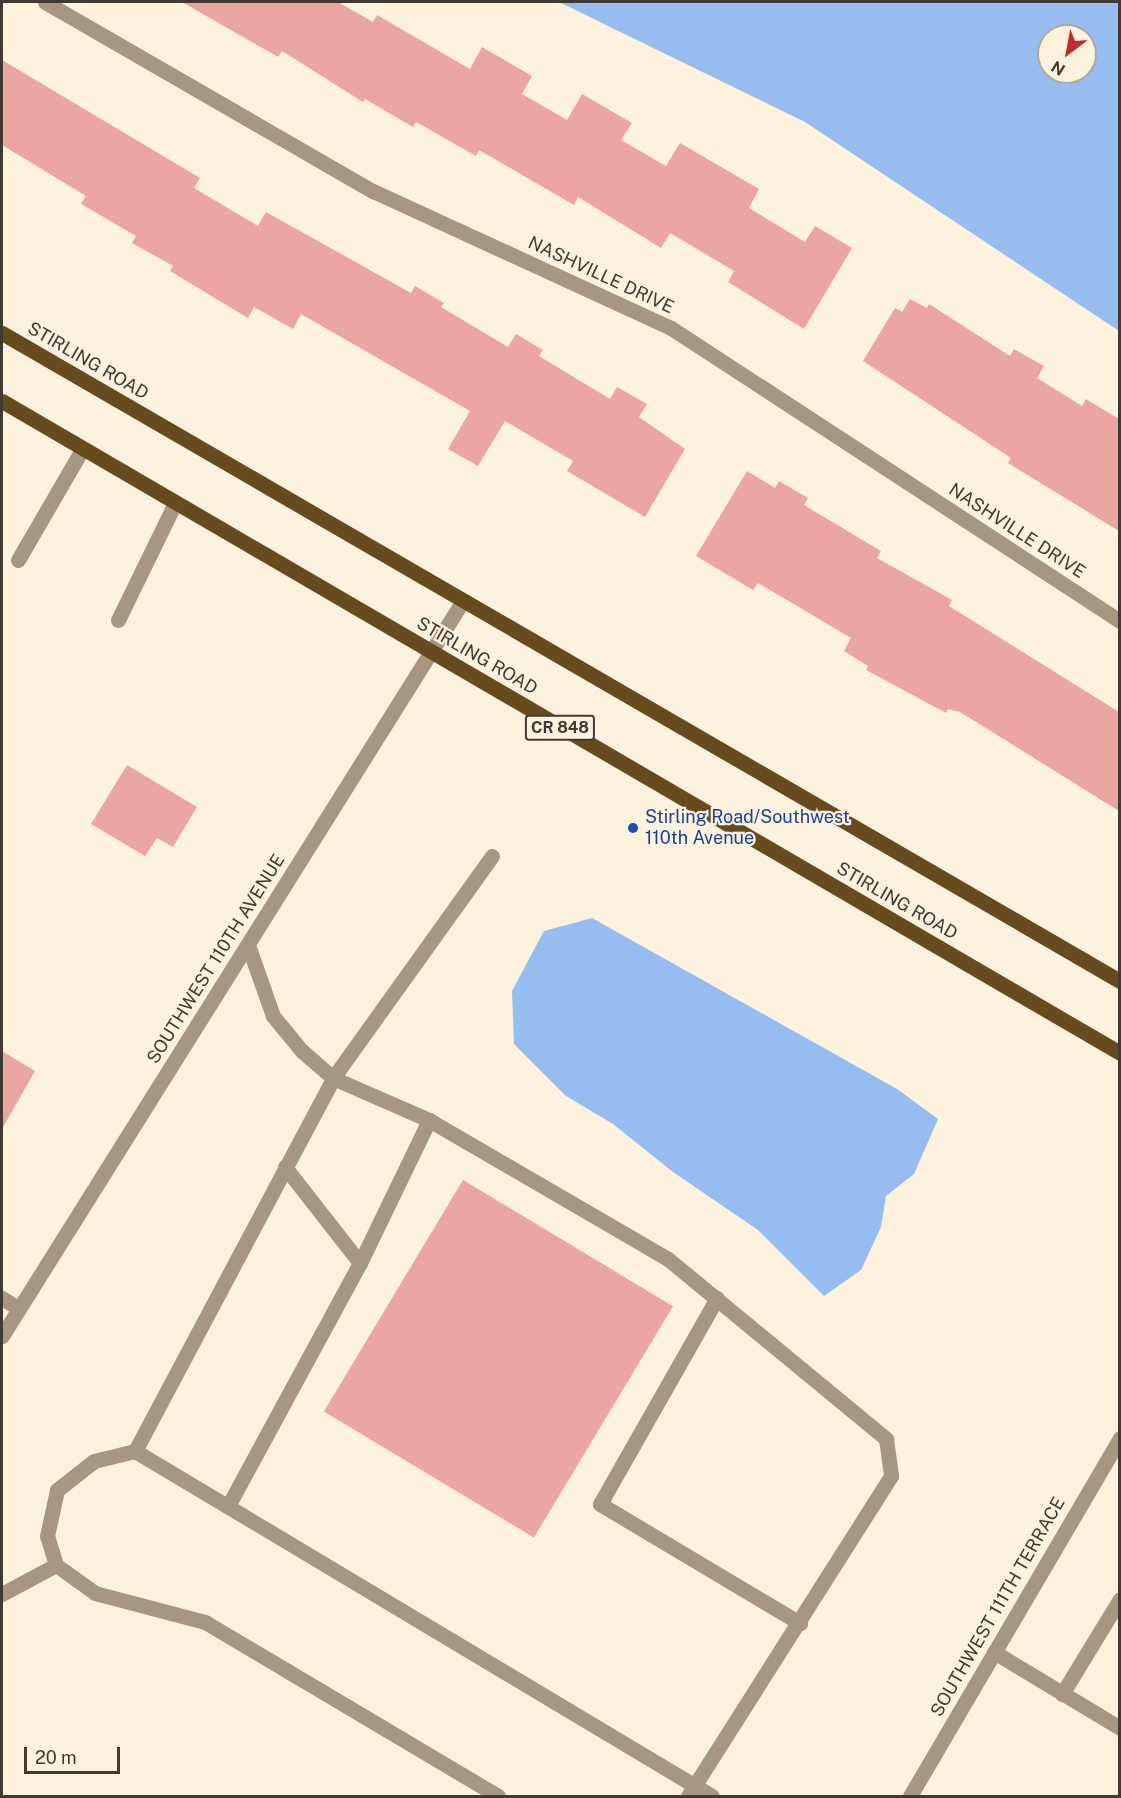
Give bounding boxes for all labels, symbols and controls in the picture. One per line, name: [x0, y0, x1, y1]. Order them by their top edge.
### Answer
north arrow: [1037, 24, 1097, 84]
text: N: [1048, 57, 1069, 79]
street label: NASHVILLE DRIVE: [525, 232, 677, 318]
street label: STIRLING ROAD: [24, 318, 152, 404]
street label: NASHVILLE DRIVE: [945, 479, 1089, 583]
street label: STIRLING ROAD: [413, 613, 541, 699]
road number: CR 848: [524, 715, 596, 741]
place label: Stirling Road/Southwest 110th Avenue: [645, 807, 850, 850]
marker: Stirling Road/Southwest 110th Avenue: [626, 821, 640, 835]
street label: SOUTHWEST 110TH AVENUE: [142, 850, 290, 1068]
street label: STIRLING ROAD: [833, 858, 961, 944]
street label: SOUTHWEST 111TH TERRACE: [926, 1493, 1070, 1721]
scale bar: [27, 1735, 123, 1773]
text: 20 m: [35, 1747, 77, 1768]

